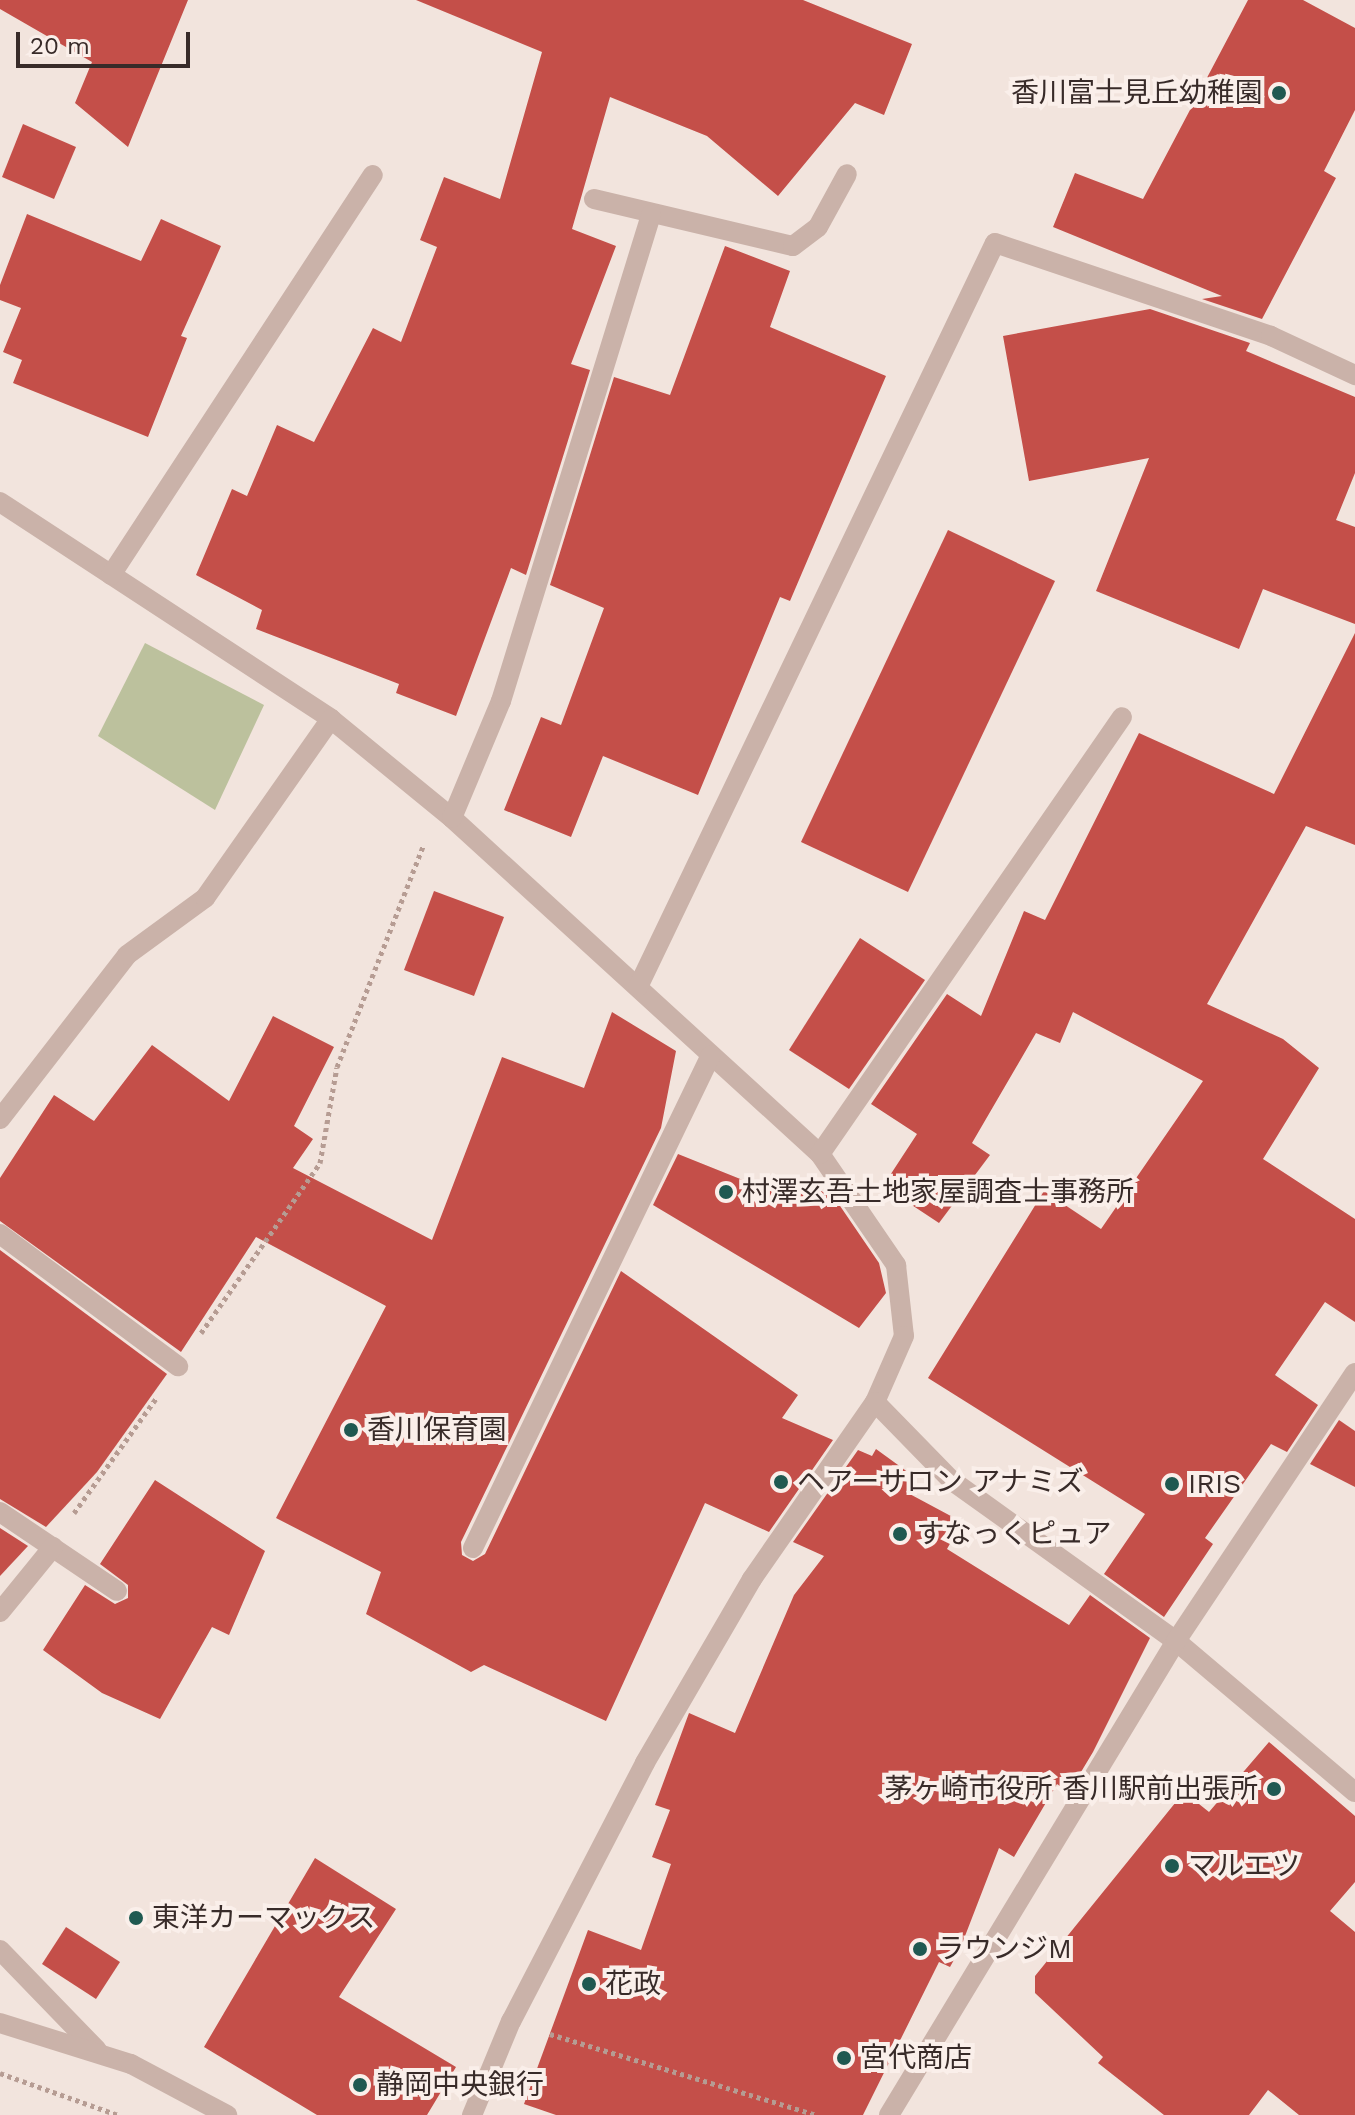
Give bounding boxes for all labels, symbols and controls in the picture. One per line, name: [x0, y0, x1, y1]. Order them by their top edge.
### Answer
scale bar: [20, 16, 194, 66]
text: 20 m: [30, 32, 90, 60]
place label: 香川富士見丘幼稚園: [1011, 76, 1263, 110]
marker: 香川富士見丘幼稚園: [1270, 84, 1288, 102]
place label: 村澤玄吾土地家屋調査士事務所: [742, 1175, 1134, 1209]
marker: 村澤玄吾土地家屋調査士事務所: [717, 1183, 735, 1201]
place label: 香川保育園: [367, 1413, 507, 1447]
marker: 香川保育園: [342, 1421, 360, 1439]
place label: ヘアーサロン アナミズ: [797, 1465, 1085, 1499]
place label: IRIS: [1188, 1467, 1241, 1501]
marker: ヘアーサロン アナミズ: [772, 1473, 790, 1491]
marker: IRIS: [1163, 1475, 1181, 1493]
place label: すなっくピュア: [916, 1517, 1112, 1551]
marker: すなっくピュア: [891, 1525, 909, 1543]
place label: 茅ヶ崎市役所 香川駅前出張所: [884, 1772, 1258, 1806]
marker: 茅ヶ崎市役所 香川駅前出張所: [1265, 1780, 1283, 1798]
place label: マルエツ: [1188, 1849, 1300, 1883]
marker: マルエツ: [1163, 1857, 1181, 1875]
place label: 東洋カーマックス: [152, 1901, 376, 1935]
marker: 東洋カーマックス: [127, 1909, 145, 1927]
place label: ラウンジM: [936, 1932, 1072, 1966]
marker: ラウンジM: [911, 1940, 929, 1958]
place label: 花政: [605, 1967, 661, 2001]
marker: 花政: [580, 1975, 598, 1993]
place label: 宮代商店: [860, 2041, 972, 2075]
marker: 宮代商店: [835, 2049, 853, 2067]
place label: 静岡中央銀行: [376, 2068, 544, 2102]
marker: 静岡中央銀行: [351, 2076, 369, 2094]

